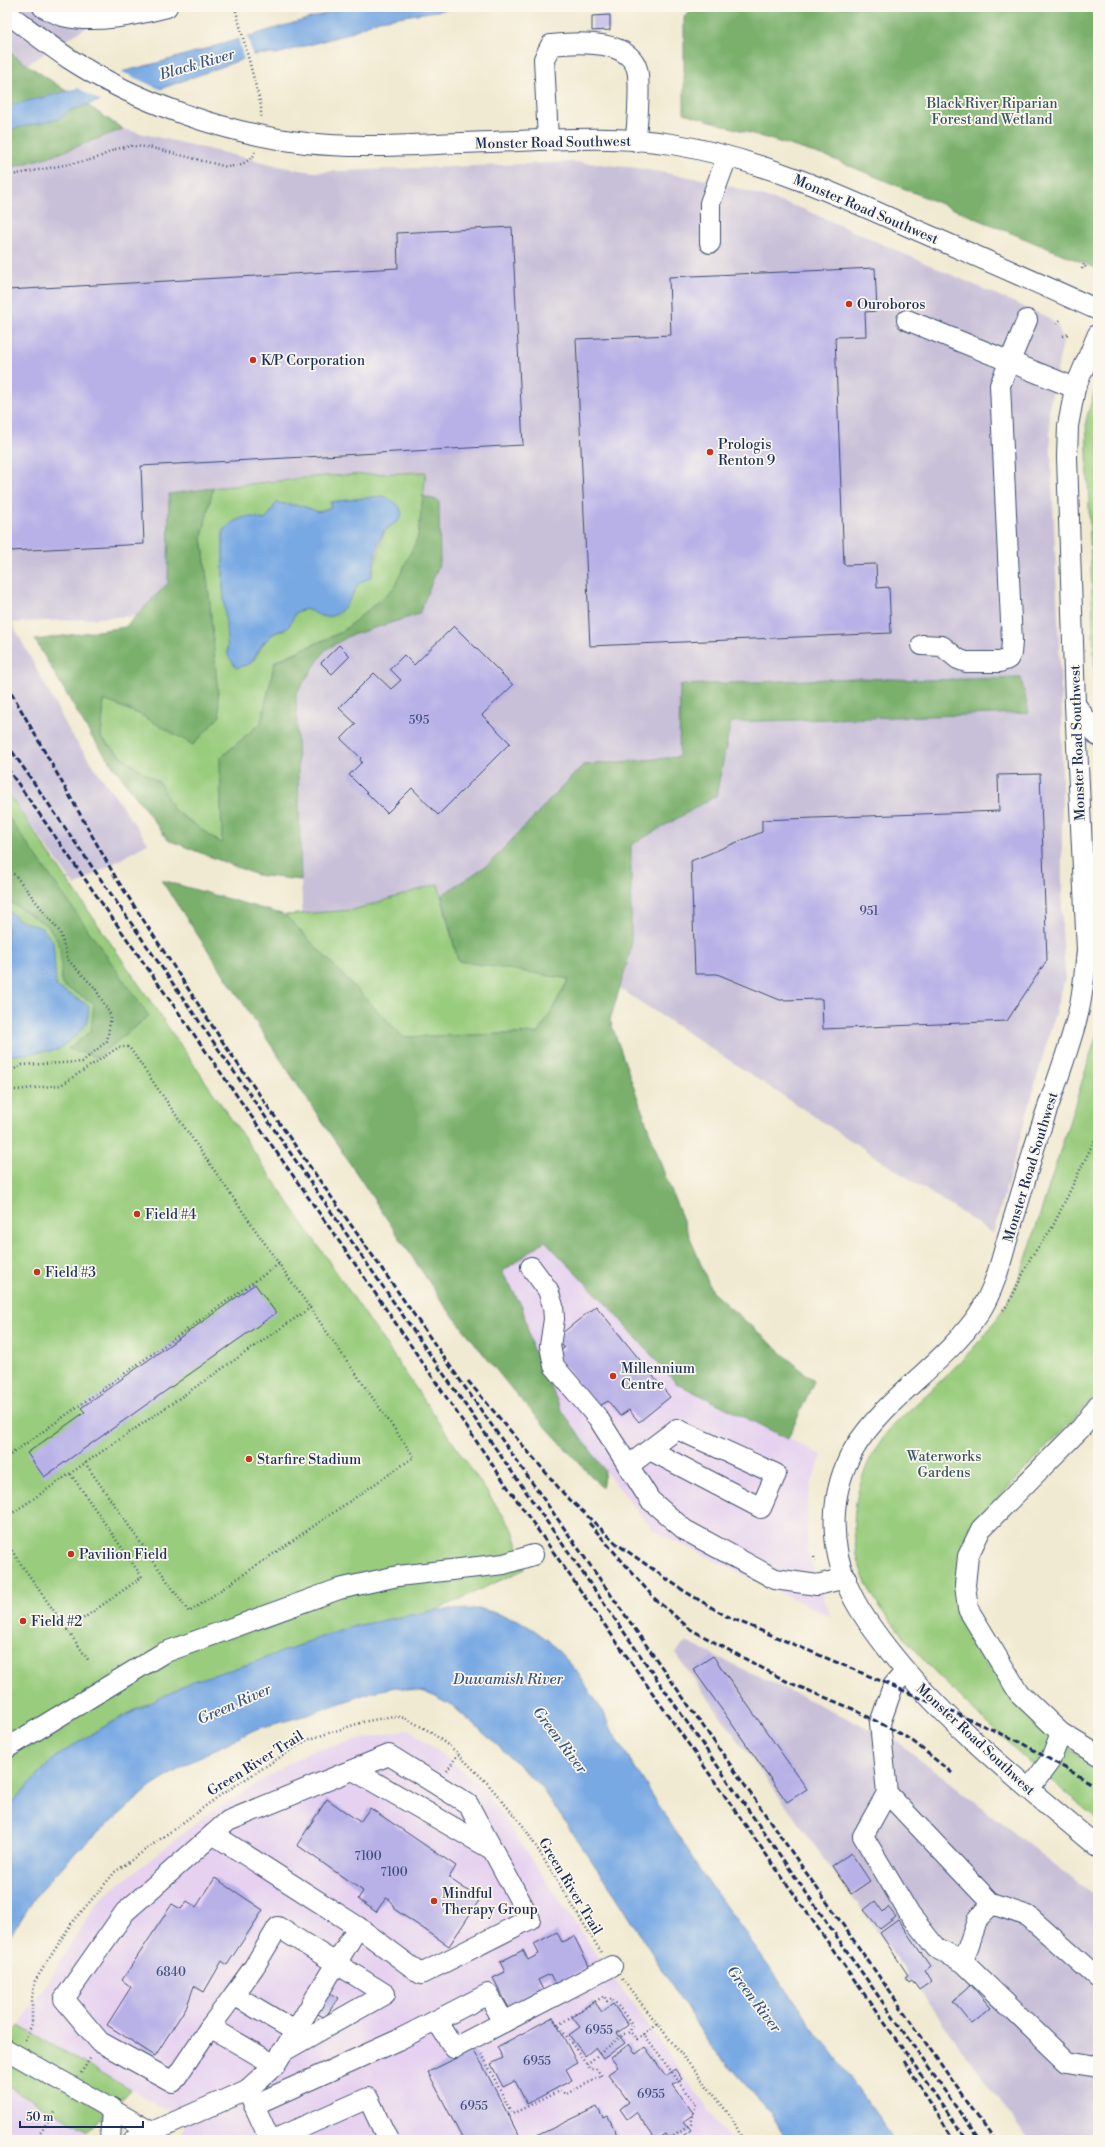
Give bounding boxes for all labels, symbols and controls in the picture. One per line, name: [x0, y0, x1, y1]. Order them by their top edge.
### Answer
water label: Black River: [156, 45, 237, 85]
park label: Black River Riparian Forest and Wetland: [925, 95, 1058, 129]
street label: Monster Road Southwest: [475, 133, 631, 153]
street label: Monster Road Southwest: [790, 171, 941, 249]
place label: Ouroboros: [857, 296, 925, 314]
marker: Ouroboros: [844, 299, 854, 309]
place label: K/P Corporation: [261, 352, 366, 370]
marker: K/P Corporation: [248, 355, 258, 365]
place label: Prologis Renton 9: [718, 436, 775, 470]
marker: Prologis Renton 9: [705, 447, 715, 457]
street label: Monster Road Southwest: [1066, 665, 1090, 821]
house number: 595: [409, 713, 430, 728]
house number: 951: [859, 904, 879, 919]
street label: Monster Road Southwest: [1000, 1090, 1062, 1245]
place label: Field #4: [145, 1206, 197, 1224]
marker: Field #4: [132, 1209, 142, 1219]
place label: Field #3: [45, 1264, 96, 1282]
marker: Field #3: [32, 1267, 42, 1277]
place label: Millennium Centre: [621, 1360, 695, 1394]
marker: Millennium Centre: [608, 1371, 618, 1381]
park label: Waterworks Gardens: [906, 1448, 981, 1482]
place label: Starfire Stadium: [257, 1451, 361, 1469]
marker: Starfire Stadium: [244, 1454, 254, 1464]
place label: Pavilion Field: [79, 1546, 167, 1564]
marker: Pavilion Field: [66, 1549, 76, 1559]
place label: Field #2: [31, 1613, 82, 1631]
marker: Field #2: [18, 1616, 28, 1626]
water label: Duwamish River: [452, 1670, 564, 1689]
water label: Green River: [194, 1679, 275, 1729]
street label: Monster Road Southwest: [912, 1680, 1039, 1800]
water label: Green River: [528, 1703, 591, 1778]
street label: Green River Trail: [204, 1727, 307, 1801]
street label: Green River Trail: [534, 1835, 606, 1938]
house number: 7100: [354, 1849, 382, 1864]
house number: 7100: [380, 1865, 408, 1880]
place label: Mindful Therapy Group: [442, 1885, 538, 1919]
marker: Mindful Therapy Group: [429, 1896, 439, 1906]
water label: Green River: [722, 1962, 785, 2037]
house number: 6840: [156, 1965, 186, 1980]
house number: 6955: [585, 2023, 613, 2038]
house number: 6955: [523, 2054, 551, 2069]
house number: 6955: [637, 2087, 665, 2102]
house number: 6955: [460, 2099, 488, 2114]
scale bar: [20, 2103, 143, 2129]
text: 50 m: [26, 2110, 54, 2125]

